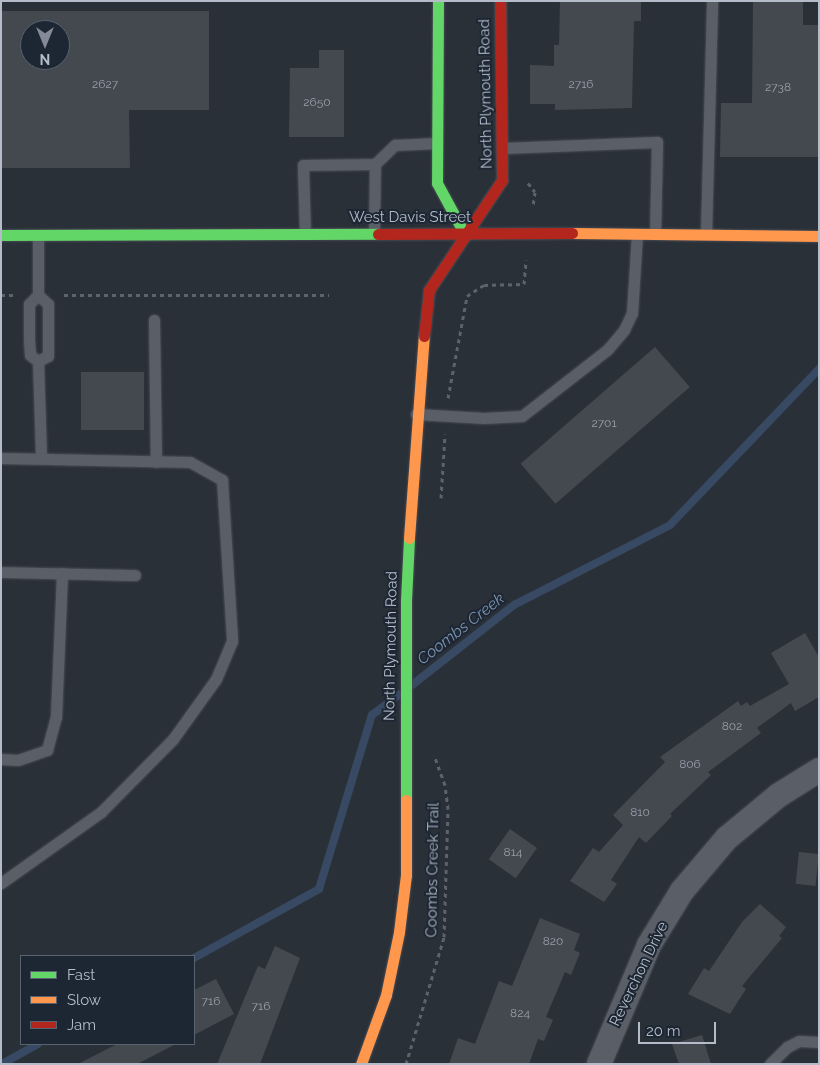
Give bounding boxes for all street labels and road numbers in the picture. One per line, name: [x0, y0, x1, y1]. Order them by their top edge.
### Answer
street label: North Plymouth Road: [476, 19, 496, 169]
street label: West Davis Street: [349, 209, 471, 227]
street label: North Plymouth Road: [381, 571, 401, 721]
street label: Coombs Creek Trail: [423, 802, 443, 938]
street label: Reverchon Drive: [606, 919, 672, 1029]

